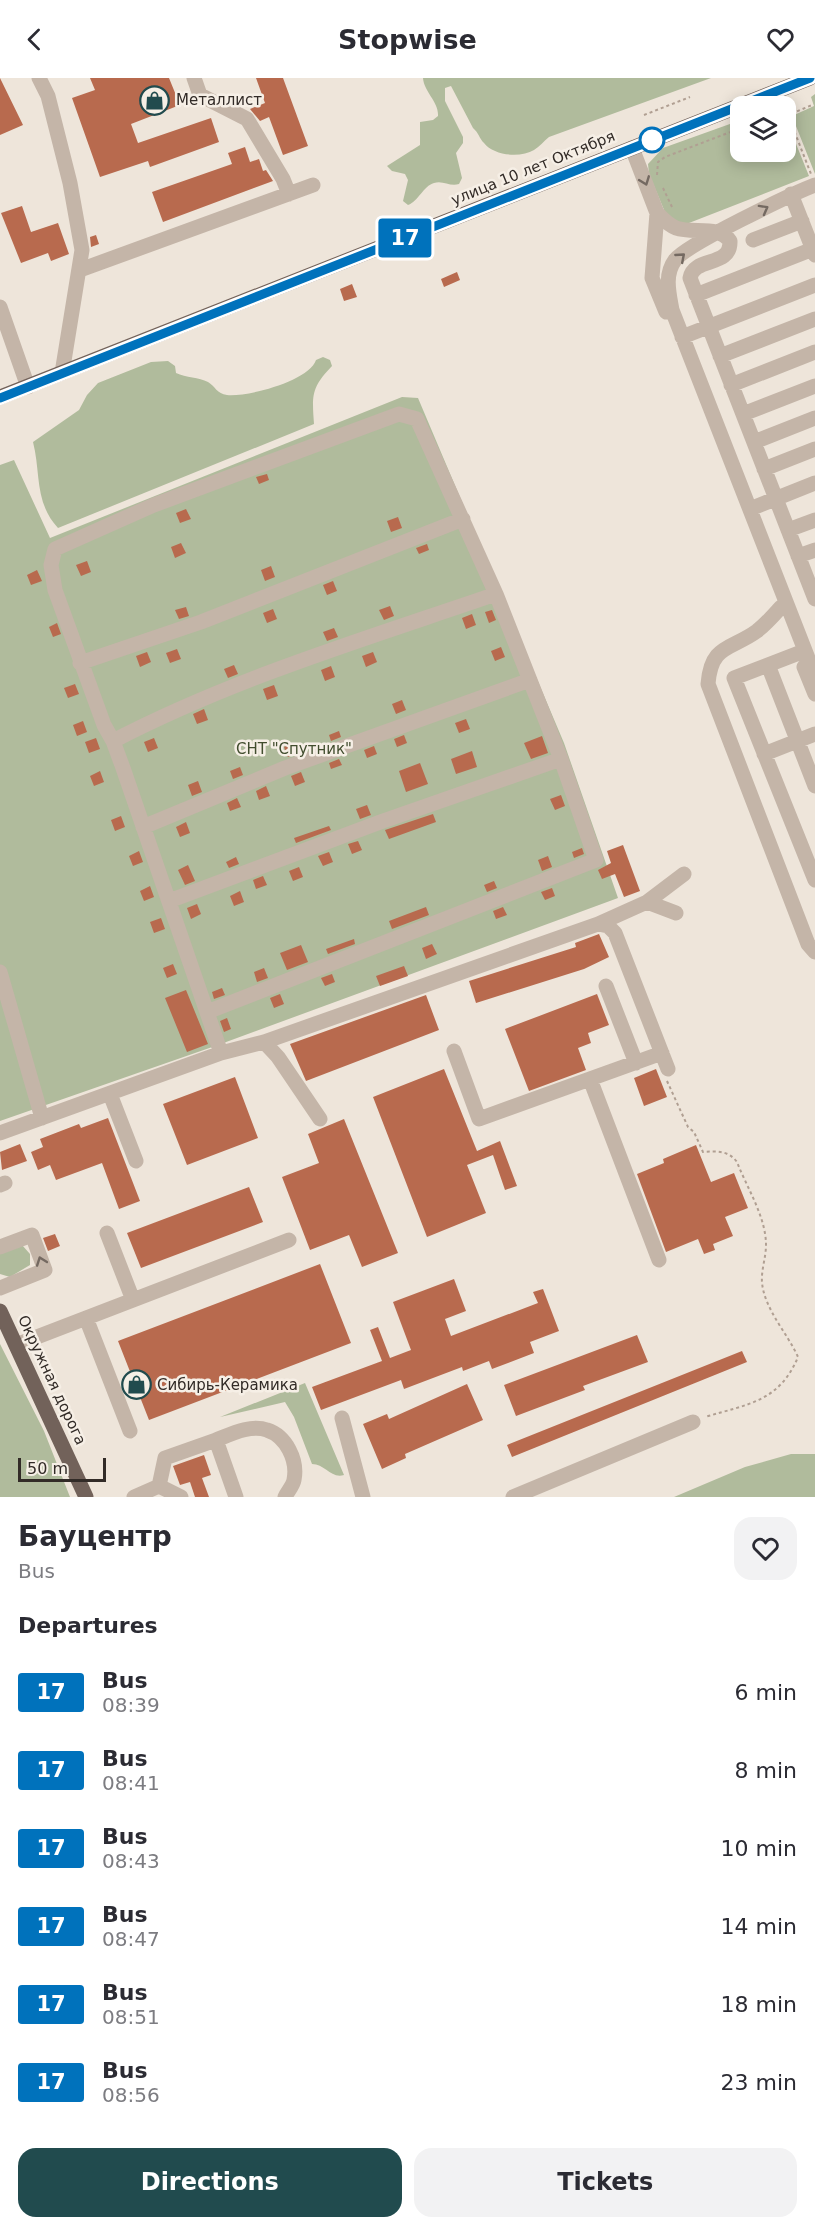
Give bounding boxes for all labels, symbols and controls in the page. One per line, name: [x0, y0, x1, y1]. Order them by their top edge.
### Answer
icon: back: [18, 23, 51, 56]
icon: heart: [764, 23, 797, 56]
text: Stopwise: [338, 24, 477, 55]
shop icon: Металлист: [139, 84, 171, 116]
place label: Металлист: [176, 91, 262, 109]
map controls: [730, 96, 796, 162]
button: layers: [730, 96, 796, 162]
street label: улица 10 лет Октября: [449, 127, 617, 209]
unlabelled marker: [639, 127, 665, 153]
one-way arrow: [637, 175, 650, 185]
one-way arrow: [758, 205, 768, 216]
line badge: 17: [378, 218, 432, 258]
text: 17: [390, 226, 420, 250]
one-way arrow: [674, 253, 685, 264]
park label: СНТ "Спутник": [236, 740, 352, 758]
one-way arrow: [36, 1256, 49, 1267]
street label: Окружная дорога: [14, 1312, 90, 1448]
shop icon: Сибирь-Керамика: [120, 1369, 152, 1401]
place label: Сибирь-Керамика: [157, 1376, 298, 1394]
scale bar: [18, 1455, 106, 1482]
text: 50 m: [27, 1459, 68, 1478]
button: heart: [734, 1517, 797, 1580]
text: Бауцентр: [18, 1520, 172, 1553]
text: Bus: [18, 1559, 55, 1583]
text: Departures: [18, 1613, 158, 1638]
text: Bus: [102, 1668, 148, 1693]
text: 17: [36, 1680, 66, 1704]
text: 6 min: [735, 1680, 797, 1705]
text: 08:39: [102, 1693, 160, 1717]
text: Bus: [102, 1746, 148, 1771]
text: 17: [36, 1758, 66, 1782]
text: 8 min: [735, 1758, 797, 1783]
text: 08:41: [102, 1771, 160, 1795]
text: Bus: [102, 1824, 148, 1849]
text: 17: [36, 1836, 66, 1860]
text: 10 min: [721, 1836, 797, 1861]
text: 08:43: [102, 1849, 160, 1873]
text: Bus: [102, 1902, 148, 1927]
text: 17: [36, 1914, 66, 1938]
text: 14 min: [721, 1914, 797, 1939]
text: 08:47: [102, 1927, 160, 1951]
text: Bus: [102, 1980, 148, 2005]
text: 17: [36, 1992, 66, 2016]
text: 18 min: [721, 1992, 797, 2017]
text: 08:51: [102, 2005, 160, 2029]
text: Bus: [102, 2058, 148, 2083]
text: 17: [36, 2070, 66, 2094]
text: 23 min: [721, 2070, 797, 2095]
text: 08:56: [102, 2083, 160, 2107]
button: Directions: [18, 2148, 402, 2217]
button: Tickets: [414, 2148, 797, 2217]

